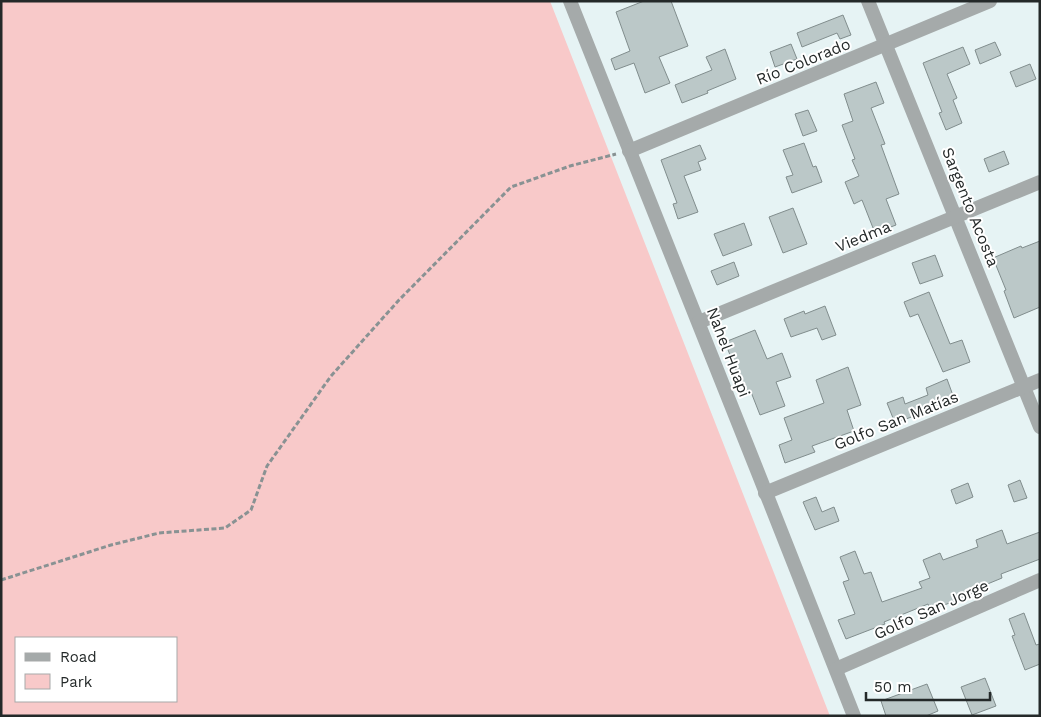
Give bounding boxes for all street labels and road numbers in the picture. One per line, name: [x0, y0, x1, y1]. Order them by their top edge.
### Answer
street label: Río Colorado: [753, 34, 853, 89]
street label: Sargento Acosta: [938, 145, 1003, 270]
street label: Viedma: [833, 217, 894, 256]
street label: Nahel Huapi: [703, 305, 754, 400]
street label: Golfo San Matías: [831, 387, 961, 454]
street label: Golfo San Jorge: [871, 576, 992, 643]

